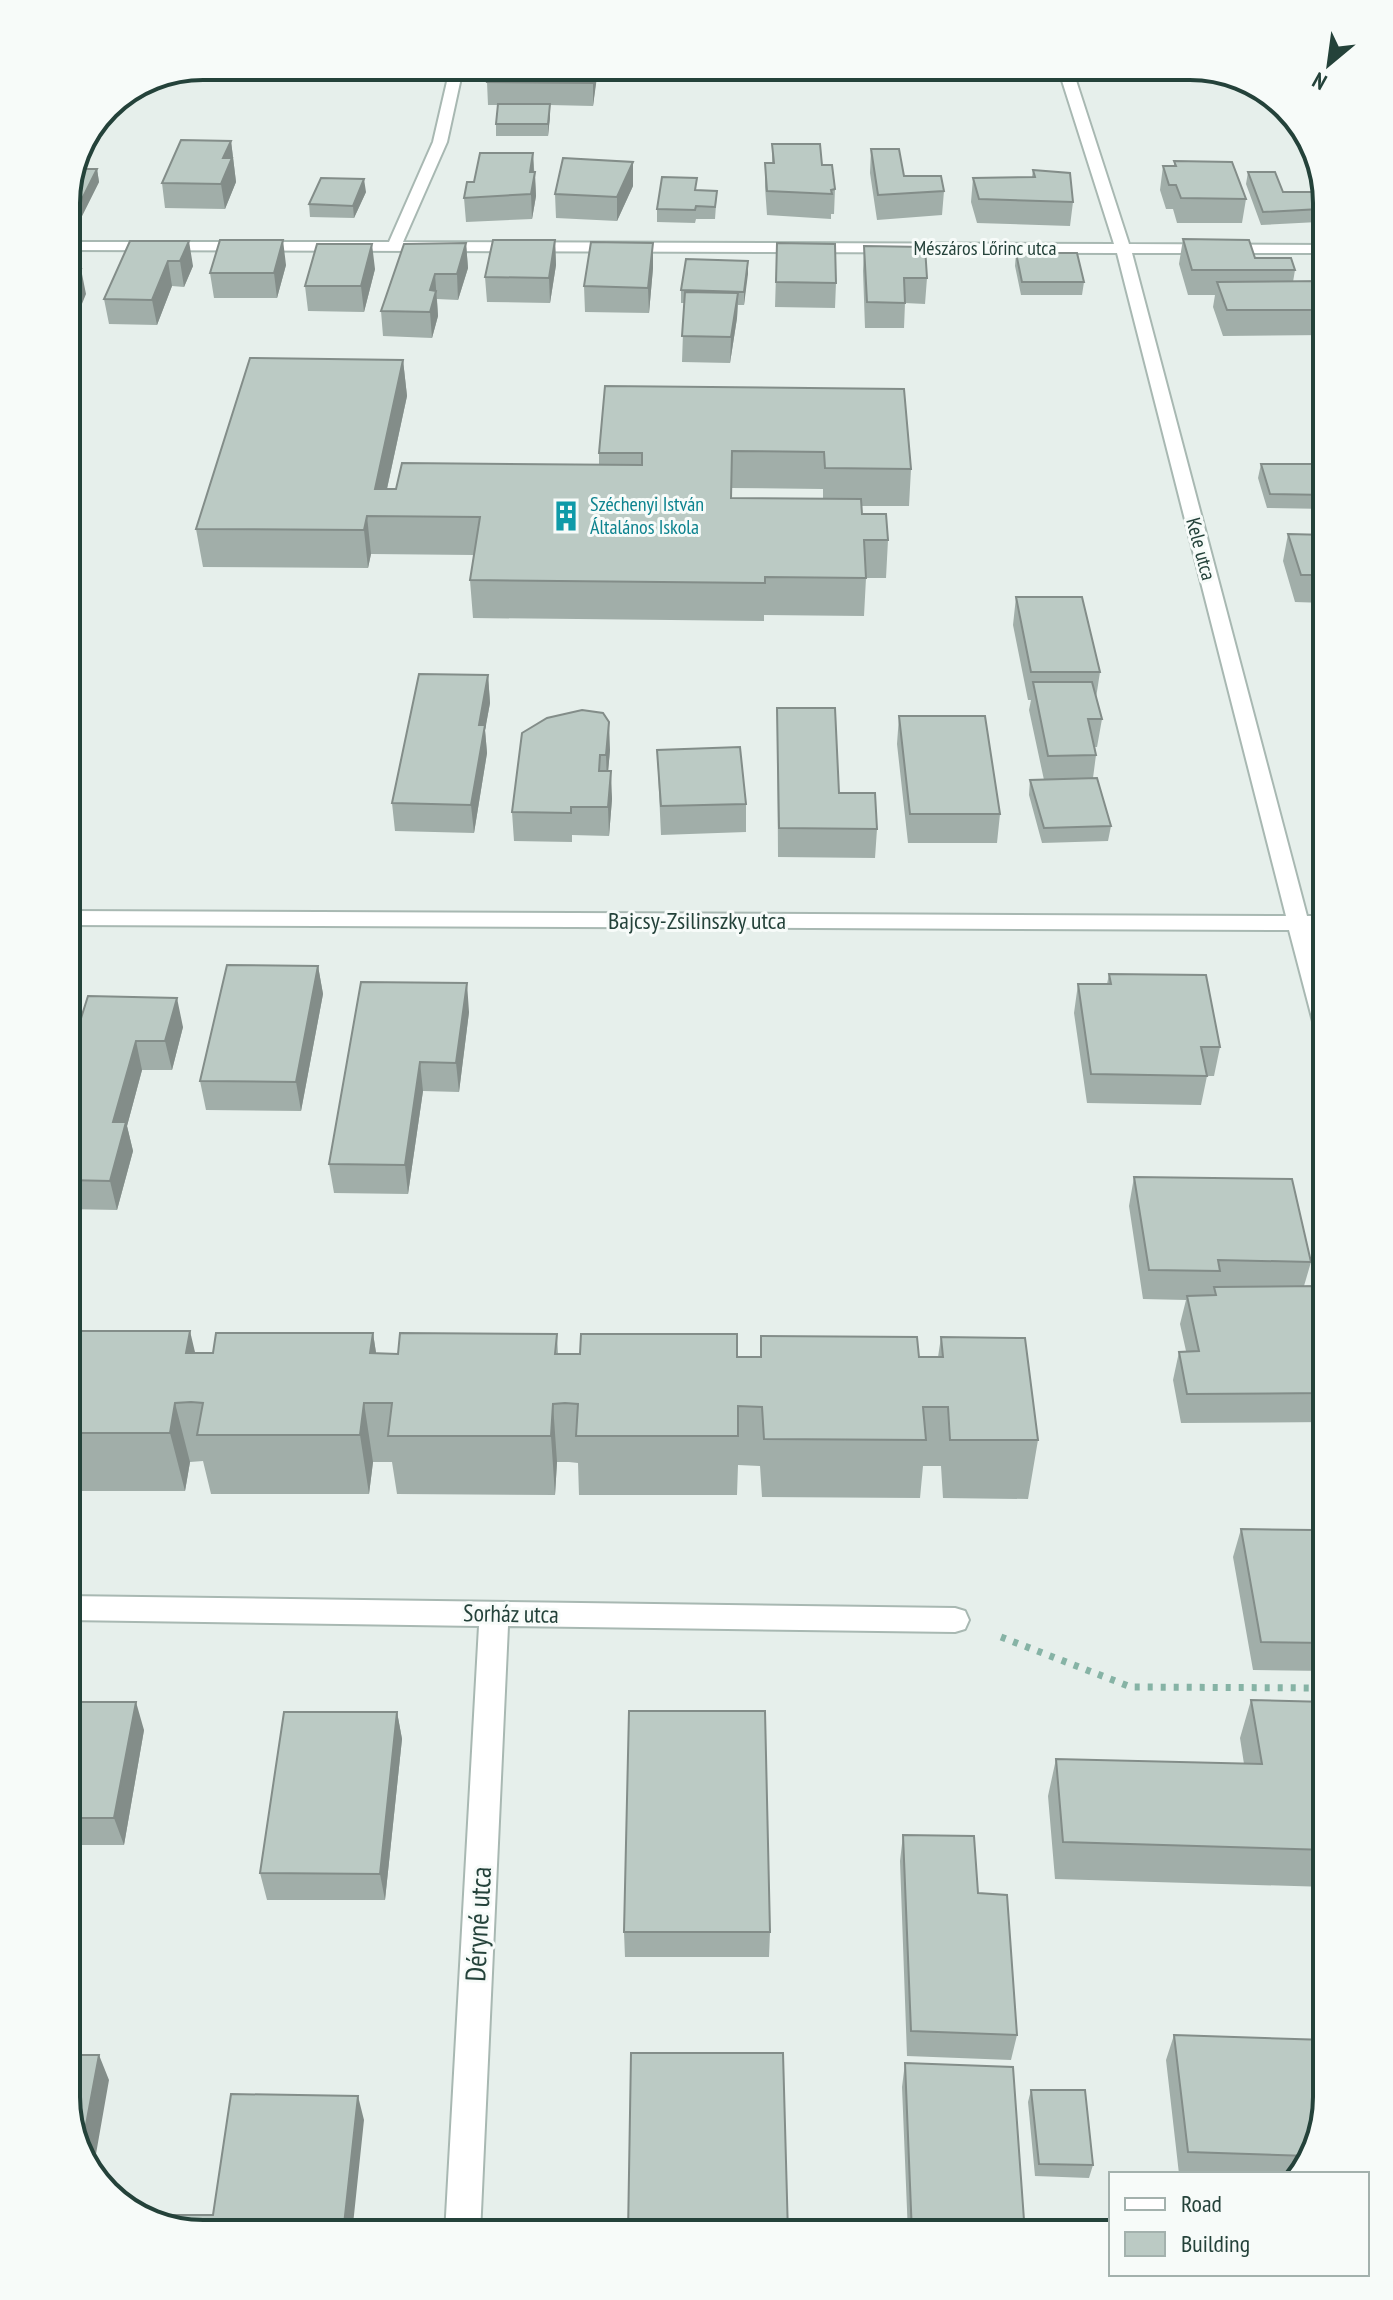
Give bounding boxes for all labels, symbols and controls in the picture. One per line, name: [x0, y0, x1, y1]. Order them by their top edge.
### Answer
north arrow: [1289, 24, 1369, 104]
text: N: [1307, 66, 1331, 97]
street label: Mészáros Lőrinc utca: [914, 235, 1056, 261]
place label: Széchenyi István Általános Iskola: [590, 491, 704, 540]
building icon: Széchenyi István Általános Iskola: [549, 499, 583, 533]
street label: Kele utca: [1180, 515, 1222, 583]
street label: Bajcsy-Zsilinszky utca: [608, 905, 786, 936]
street label: Sorház utca: [463, 1597, 559, 1630]
street label: Déryné utca: [456, 1866, 499, 1982]
legend: [1109, 2172, 1369, 2276]
text: Road: [1181, 2188, 1222, 2219]
text: Building: [1181, 2228, 1250, 2259]

